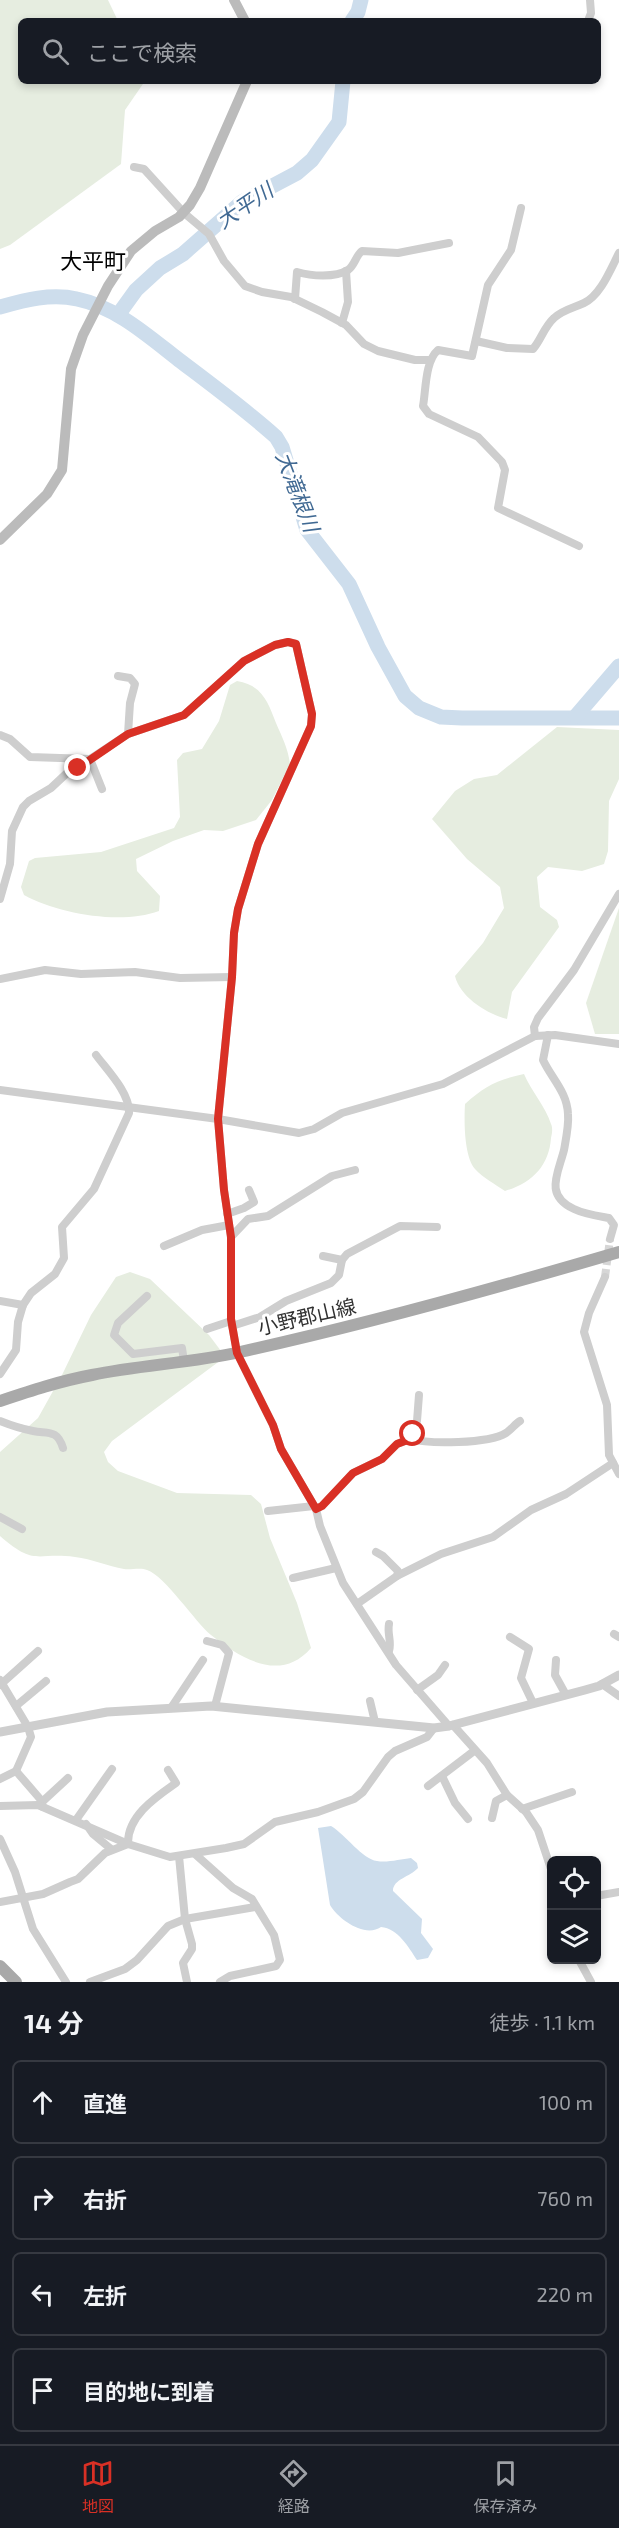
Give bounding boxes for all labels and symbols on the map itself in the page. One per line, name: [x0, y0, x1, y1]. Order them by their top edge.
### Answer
water label: 大平川: [211, 176, 279, 233]
district label: 大平町: [60, 247, 126, 273]
water label: 大滝根川: [272, 448, 326, 537]
route end: [64, 754, 90, 780]
street label: 小野郡山線: [255, 1293, 358, 1339]
route start: [399, 1420, 425, 1446]

